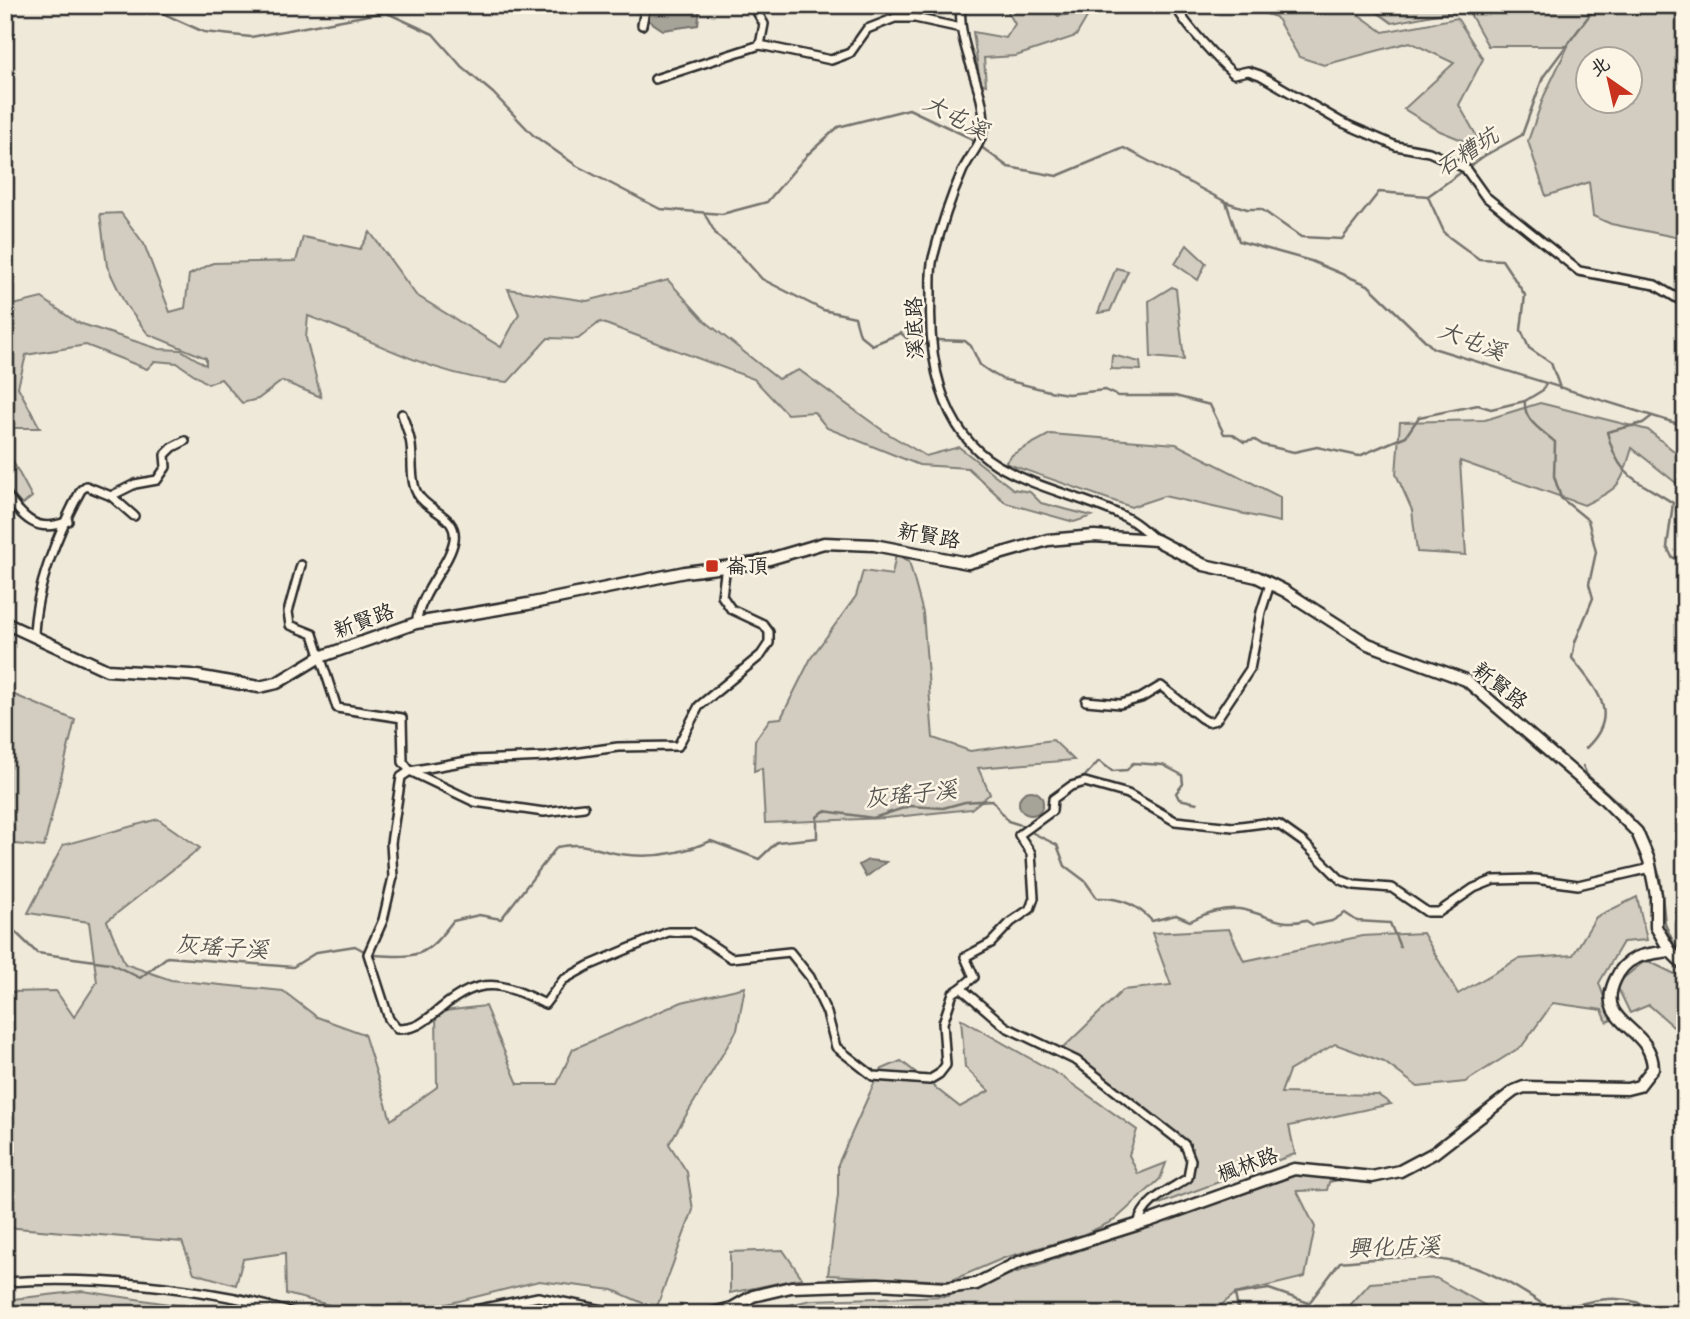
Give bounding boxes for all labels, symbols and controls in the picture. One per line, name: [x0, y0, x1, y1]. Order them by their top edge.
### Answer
north arrow: [1574, 46, 1644, 116]
text: 北: [1585, 51, 1615, 82]
water label: 大屯溪: [919, 88, 995, 147]
water label: 石糟坑: [1430, 119, 1506, 183]
street label: 溪底路: [900, 296, 930, 360]
water label: 大屯溪: [1435, 315, 1511, 368]
street label: 新賢路: [896, 517, 962, 555]
place label: 崙頂: [726, 553, 768, 580]
marker: 崙頂: [704, 558, 720, 574]
street label: 新賢路: [330, 598, 398, 644]
street label: 新賢路: [1467, 656, 1533, 716]
water label: 灰瑤子溪: [864, 775, 960, 813]
water label: 灰瑤子溪: [175, 929, 271, 965]
street label: 楓林路: [1214, 1142, 1282, 1188]
water label: 興化店溪: [1348, 1231, 1442, 1263]

